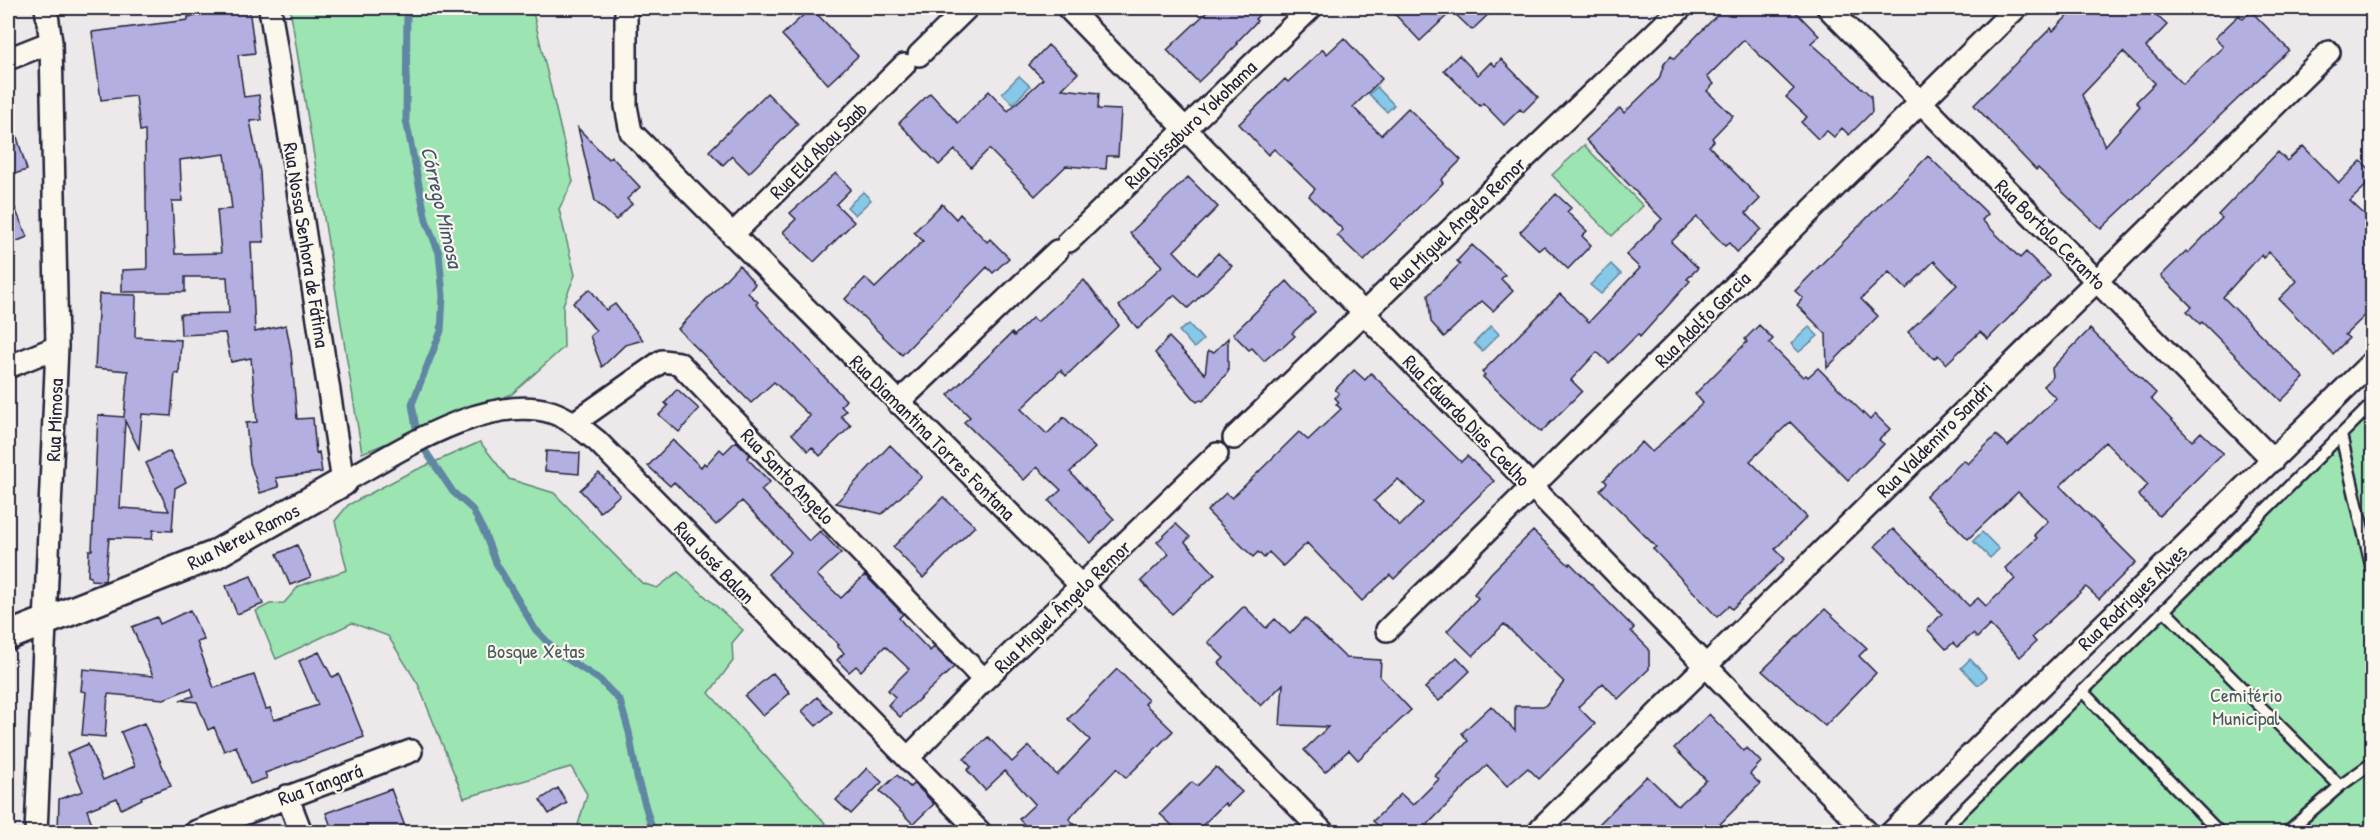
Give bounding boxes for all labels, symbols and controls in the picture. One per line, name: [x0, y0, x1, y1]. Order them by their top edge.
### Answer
street label: Rua Dissaburo Yokohama: [1118, 54, 1262, 194]
street label: Rua Eld Abou Saab: [763, 95, 873, 205]
street label: Rua Nossa Senhora de Fátima: [277, 140, 337, 350]
water label: Córrego Mimosa: [414, 144, 471, 273]
street label: Rua Miguel Angelo Remor: [1383, 150, 1532, 295]
street label: Rua Bortolo Ceranto: [1990, 173, 2112, 295]
street label: Rua Adolfo Garcia: [1648, 265, 1756, 373]
street label: Rua Diamantina Torres Fontana: [844, 348, 1022, 526]
street label: Rua Eduardo Dias Coelho: [1397, 348, 1537, 492]
street label: Rua Valdemiro Sandri: [1870, 375, 1998, 503]
street label: Rua Mimosa: [39, 378, 69, 462]
street label: Rua Santo Angelo: [735, 422, 841, 530]
street label: Rua Nereu Ramos: [182, 496, 304, 576]
street label: Rua José Balan: [669, 515, 761, 609]
street label: Rua Miguel Ângelo Remor: [988, 533, 1137, 678]
street label: Rua Rodrigues Alves: [2071, 538, 2193, 656]
park label: Bosque Xetas: [487, 637, 585, 664]
park label: Cemitério Municipal: [2210, 681, 2282, 731]
street label: Rua Tangará: [274, 756, 366, 812]

